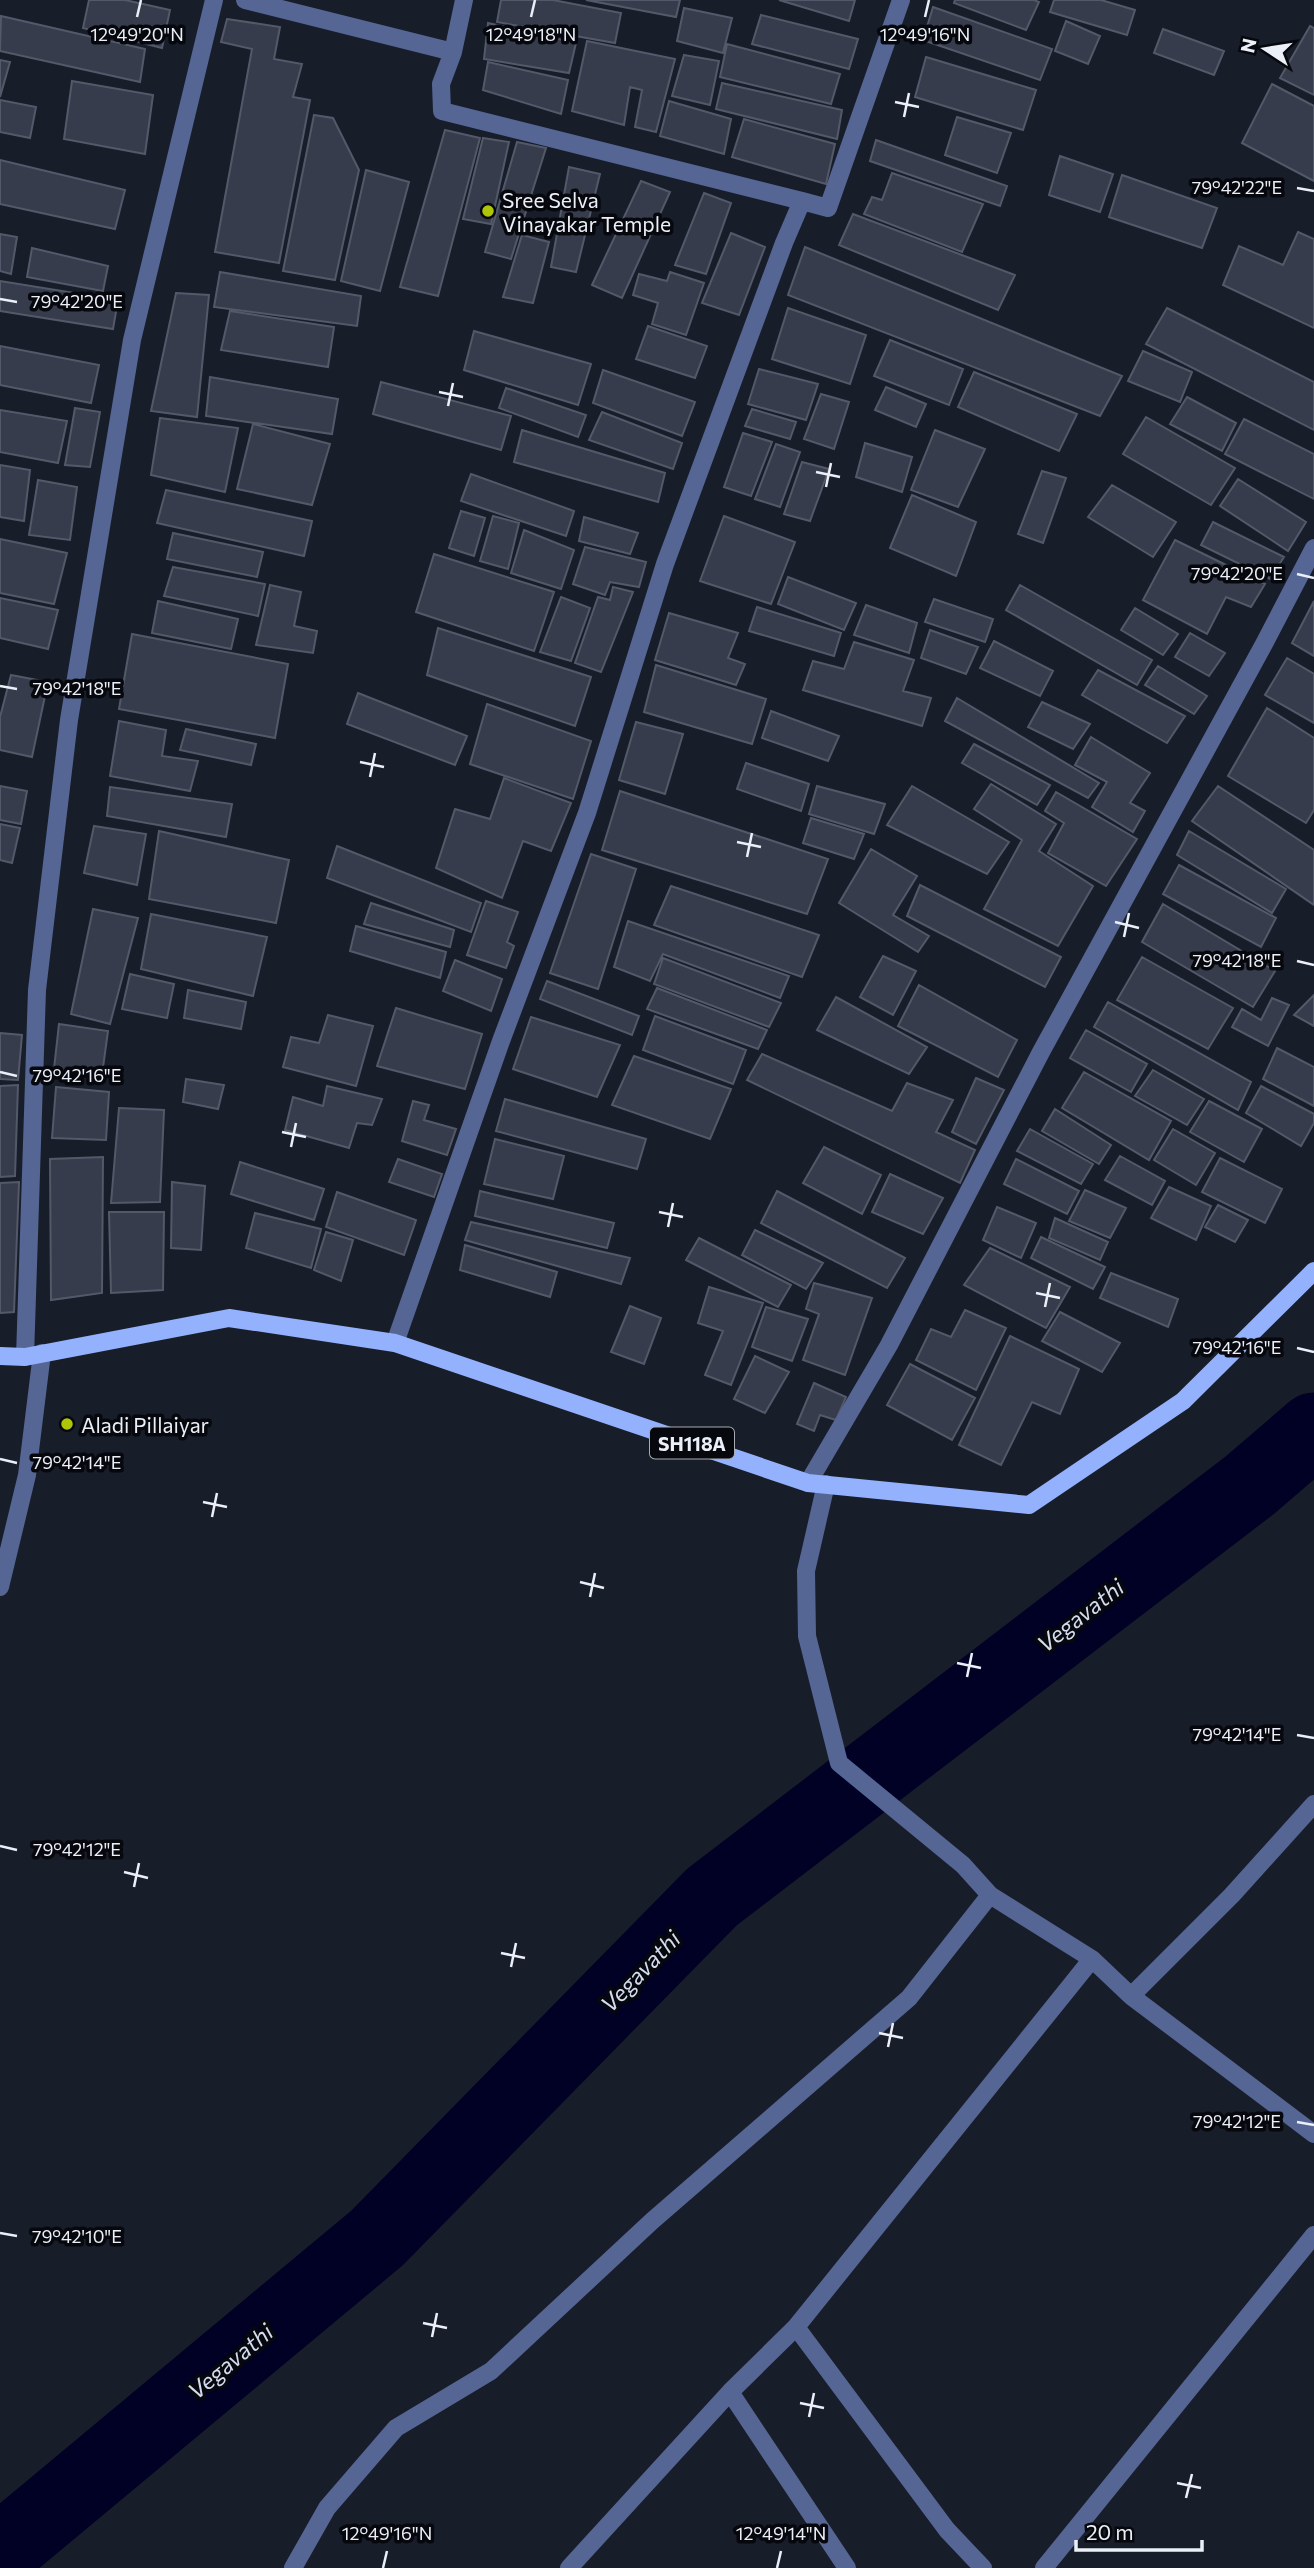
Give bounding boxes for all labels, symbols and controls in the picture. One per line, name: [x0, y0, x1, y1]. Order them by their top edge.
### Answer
north arrow: [1230, 14, 1300, 84]
text: 12°49'20"N: [90, 23, 184, 45]
text: 12°49'18"N: [486, 23, 576, 45]
text: 12°49'16"N: [880, 23, 970, 45]
text: N: [1235, 36, 1261, 55]
text: 79°42'22"E: [1192, 176, 1282, 198]
place label: Sree Selva Vinayakar Temple: [502, 187, 671, 236]
marker: Sree Selva Vinayakar Temple: [480, 203, 496, 219]
text: 79°42'20"E: [31, 290, 123, 312]
text: 79°42'20"E: [1191, 562, 1283, 584]
text: 79°42'18"E: [33, 677, 121, 699]
text: 79°42'18"E: [1193, 949, 1281, 971]
text: 79°42'16"E: [33, 1064, 121, 1086]
text: 79°42'16"E: [1193, 1336, 1281, 1358]
place label: Aladi Pillaiyar: [81, 1412, 209, 1437]
marker: Aladi Pillaiyar: [59, 1416, 75, 1432]
road number: SH118A: [650, 1428, 734, 1458]
text: 79°42'14"E: [33, 1451, 121, 1473]
water label: Vegavathi: [1031, 1572, 1130, 1658]
text: 79°42'14"E: [1193, 1723, 1281, 1745]
text: 79°42'12"E: [33, 1838, 121, 1860]
water label: Vegavathi: [594, 1924, 686, 2018]
text: 79°42'12"E: [1193, 2110, 1281, 2132]
text: 79°42'10"E: [32, 2225, 122, 2247]
water label: Vegavathi: [182, 2317, 279, 2405]
scale bar: [1076, 2508, 1202, 2552]
text: 20 m: [1086, 2519, 1134, 2544]
text: 12°49'16"N: [342, 2522, 432, 2544]
text: 12°49'14"N: [736, 2522, 826, 2544]

